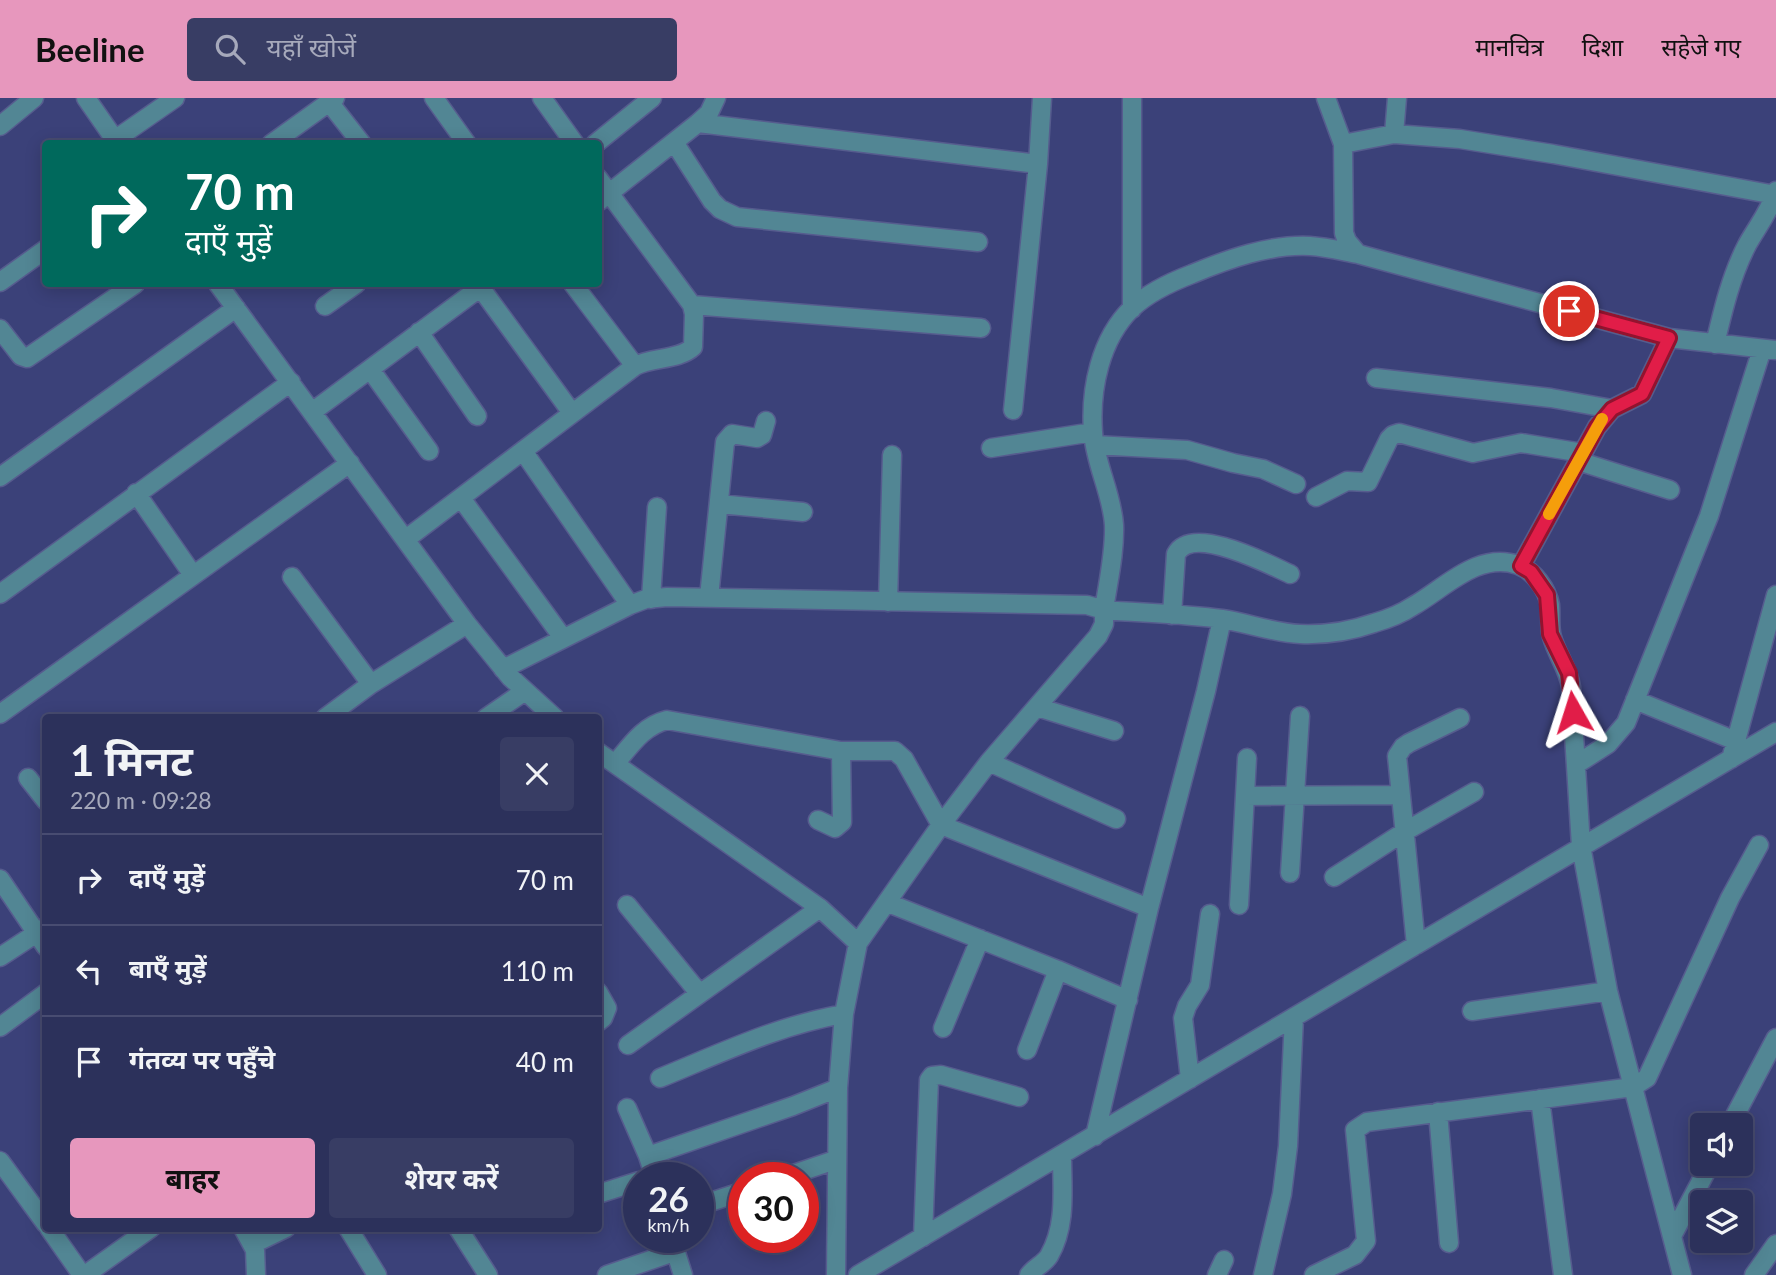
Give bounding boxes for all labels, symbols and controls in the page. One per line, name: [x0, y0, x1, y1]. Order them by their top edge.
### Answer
search box: [187, 18, 677, 81]
text: Beeline: [35, 29, 145, 69]
icon: search: [211, 30, 249, 68]
text: यहाँ खोजें: [267, 31, 356, 63]
text: मानचित्र: [1475, 32, 1544, 61]
text: दिशा: [1582, 32, 1623, 61]
text: सहेजे गए: [1661, 32, 1741, 61]
text: 70 m: [185, 162, 295, 220]
icon: right: [70, 168, 161, 259]
text: दाएँ मुड़ें: [185, 221, 272, 260]
pin: [1539, 281, 1599, 341]
icon: arrive: [1550, 292, 1588, 330]
position arrow: [1536, 675, 1610, 749]
text: 1 मिनट: [70, 735, 193, 785]
button: close: [500, 737, 574, 811]
text: 220 m · 09:28: [70, 786, 212, 814]
icon: right: [70, 861, 108, 899]
text: दाएँ मुड़ें: [129, 861, 205, 893]
text: 70 m: [516, 864, 574, 896]
icon: left: [70, 952, 108, 990]
text: बाएँ मुड़ें: [129, 952, 207, 984]
text: 110 m: [501, 955, 574, 987]
icon: arrive: [70, 1043, 108, 1081]
text: गंतव्य पर पहुँचे: [129, 1043, 275, 1075]
text: 40 m: [516, 1046, 574, 1078]
map controls: [1690, 1113, 1753, 1253]
button: sound: [1690, 1113, 1753, 1176]
button: बाहर: [70, 1138, 315, 1218]
button: शेयर करें: [329, 1138, 574, 1218]
speed limit sign: 30: [728, 1162, 819, 1253]
text: 26: [648, 1177, 689, 1219]
button: layers: [1690, 1190, 1753, 1253]
text: km/h: [647, 1214, 690, 1236]

